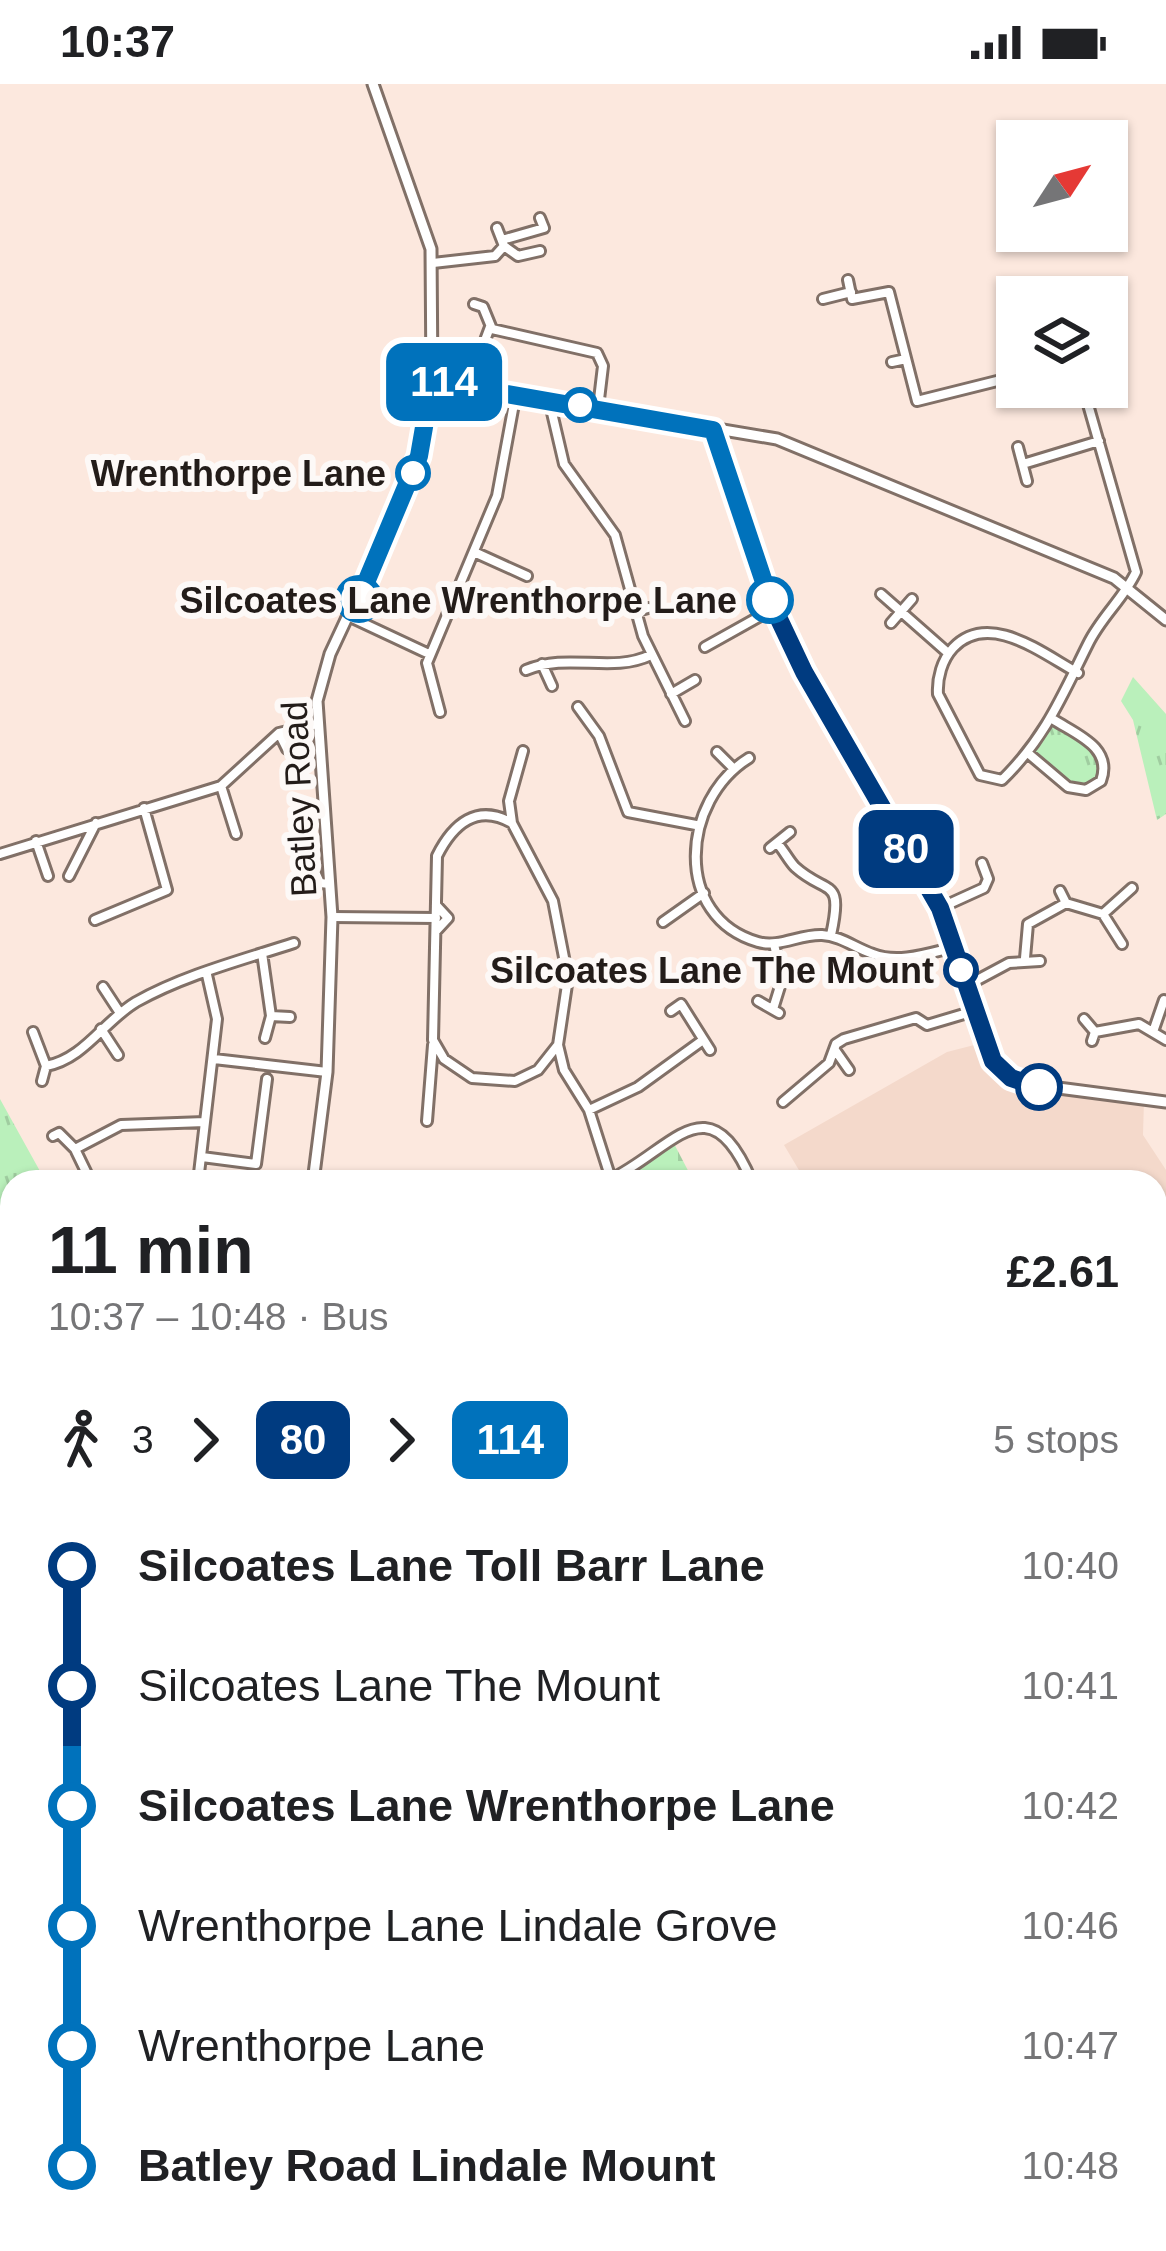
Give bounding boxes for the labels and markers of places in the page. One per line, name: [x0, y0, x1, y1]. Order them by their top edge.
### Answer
unlabelled marker: [564, 389, 596, 421]
place label: Wrenthorpe Lane: [91, 453, 386, 494]
marker: Wrenthorpe Lane: [397, 457, 429, 489]
unlabelled marker: [337, 577, 381, 621]
marker: Silcoates Lane Wrenthorpe Lane: [748, 578, 792, 622]
place label: Silcoates Lane Wrenthorpe Lane: [180, 580, 737, 621]
place label: Silcoates Lane The Mount: [490, 950, 934, 991]
marker: Silcoates Lane The Mount: [945, 954, 977, 986]
unlabelled marker: [1017, 1065, 1061, 1109]

